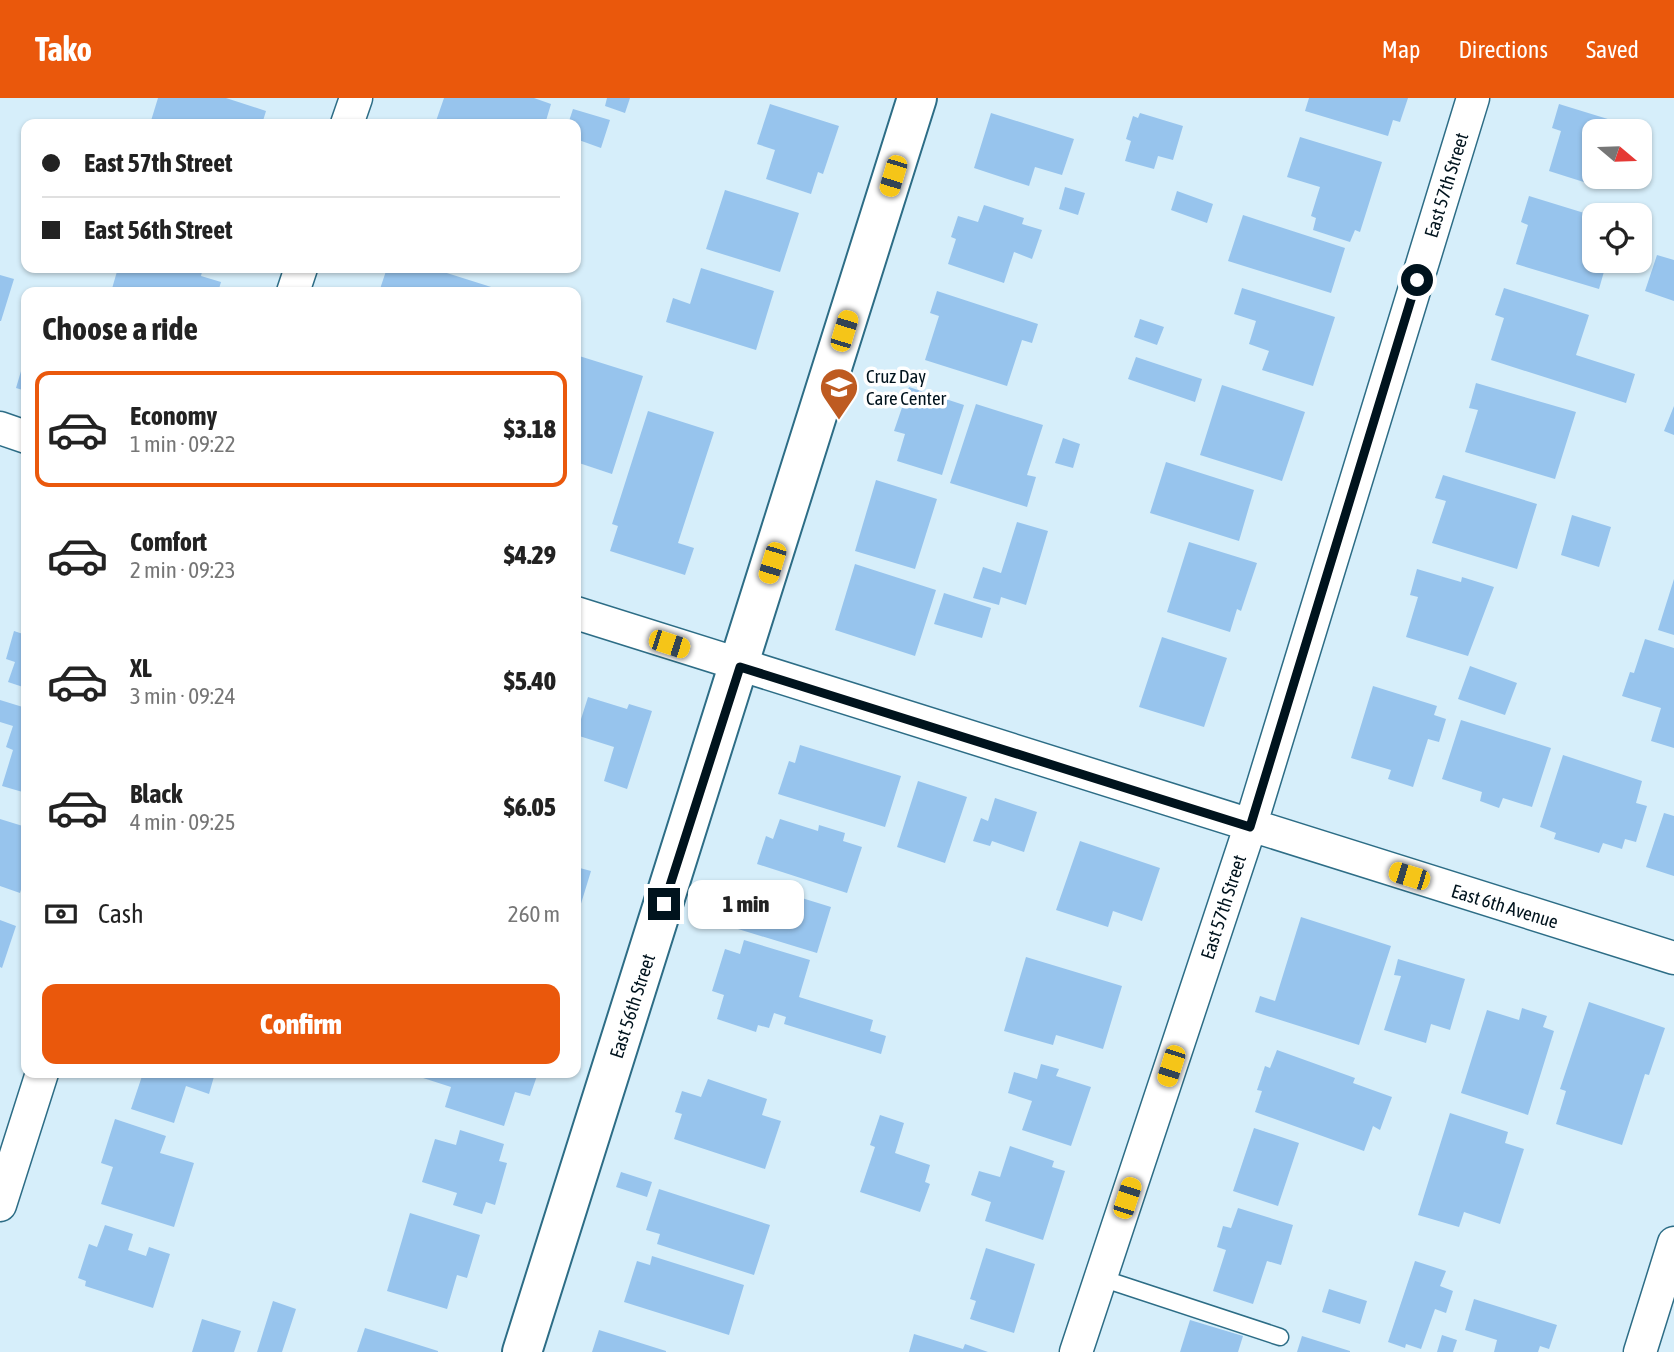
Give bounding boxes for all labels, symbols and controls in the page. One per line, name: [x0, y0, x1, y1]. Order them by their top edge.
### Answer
text: Tako: [35, 30, 92, 68]
text: Map: [1382, 36, 1420, 63]
text: Directions: [1458, 36, 1548, 63]
text: Saved: [1586, 36, 1639, 63]
north arrow: [1582, 119, 1652, 189]
map controls: [1582, 119, 1652, 273]
street label: East 57th Street: [1420, 130, 1472, 240]
text: East 57th Street: [84, 148, 233, 178]
car: [877, 153, 910, 199]
button: locate: [1582, 203, 1652, 273]
text: East 56th Street: [84, 215, 233, 245]
route start: [1401, 264, 1433, 296]
car: [828, 308, 861, 354]
text: Choose a ride: [42, 310, 198, 347]
place label: Cruz Day Care Center: [866, 365, 947, 409]
school or university icon: Cruz Day Care Center: [818, 366, 860, 421]
icon: car: [46, 398, 109, 461]
text: Economy: [130, 401, 217, 431]
text: $3.18: [504, 414, 556, 444]
text: 1 min · 09:22: [130, 431, 236, 457]
icon: car: [46, 524, 109, 587]
text: Comfort: [130, 527, 207, 557]
text: $4.29: [504, 540, 556, 570]
car: [756, 540, 789, 586]
text: 2 min · 09:23: [130, 557, 236, 583]
car: [646, 628, 693, 660]
icon: car: [46, 650, 109, 713]
text: XL: [130, 653, 152, 683]
text: $5.40: [504, 666, 556, 696]
text: 3 min · 09:24: [130, 683, 236, 709]
icon: car: [46, 776, 109, 839]
text: Black: [130, 779, 182, 809]
text: $6.05: [504, 792, 556, 822]
text: 4 min · 09:25: [130, 809, 236, 835]
street label: East 57th Street: [1196, 852, 1250, 962]
car: [1386, 860, 1433, 892]
street label: East 6th Avenue: [1449, 879, 1561, 933]
callout: 1 min: [688, 880, 804, 928]
route end: [648, 888, 680, 920]
text: 1 min: [723, 891, 769, 917]
icon: cash: [42, 895, 80, 933]
text: Cash: [98, 899, 144, 929]
text: 260 m: [508, 901, 560, 927]
street label: East 56th Street: [605, 951, 659, 1061]
button: Confirm: [42, 984, 560, 1064]
car: [1155, 1043, 1188, 1089]
car: [1111, 1175, 1144, 1221]

